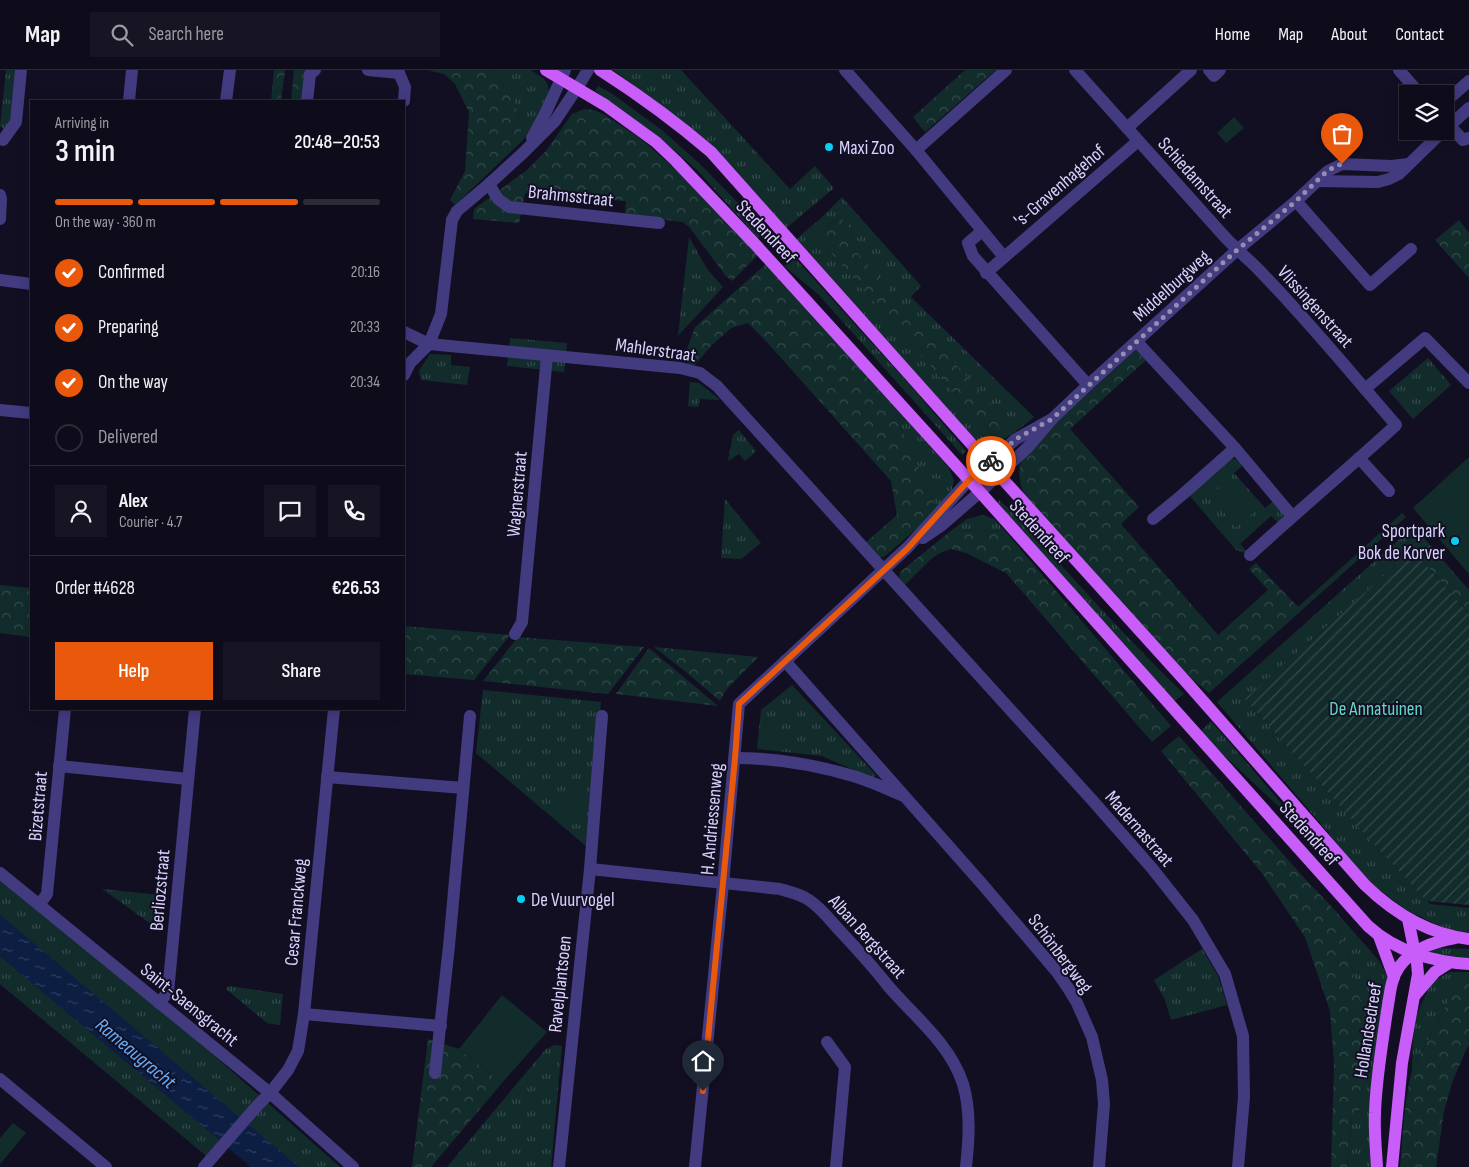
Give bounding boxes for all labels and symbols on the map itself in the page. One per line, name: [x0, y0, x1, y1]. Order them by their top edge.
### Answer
pin: [1321, 113, 1363, 164]
street label: Schiedamstraat: [1153, 133, 1237, 223]
place label: Maxi Zoo: [839, 137, 895, 160]
street label: 's-Gravenhagehof: [1010, 140, 1111, 232]
marker: Maxi Zoo: [823, 141, 835, 153]
street label: Brahmsstraat: [527, 181, 615, 212]
street label: Stedendreef: [731, 195, 802, 269]
street label: Middelburgweg: [1129, 245, 1216, 327]
street label: Vlissingenstraat: [1272, 261, 1358, 353]
street label: Mahlerstraat: [614, 333, 698, 368]
courier: [966, 436, 1016, 486]
street label: Wagnerstraat: [502, 450, 533, 538]
street label: Stedendreef: [1004, 495, 1074, 569]
place label: Sportpark Bok de Korver: [1358, 520, 1446, 565]
marker: Sportpark Bok de Korver: [1449, 535, 1461, 547]
park label: De Annatuinen: [1329, 698, 1423, 721]
street label: H. Andriessenweg: [696, 762, 729, 876]
street label: Bizetstraat: [24, 770, 53, 842]
street label: Madernastraat: [1100, 786, 1178, 872]
street label: Stedendreef: [1274, 797, 1344, 871]
street label: Berliozstraat: [145, 848, 176, 932]
street label: Cesar Franckweg: [280, 857, 313, 967]
place label: De Vuurvogel: [531, 889, 614, 912]
street label: Alban Bergstraat: [823, 890, 911, 984]
marker: De Vuurvogel: [515, 893, 527, 905]
street label: Schönbergweg: [1022, 910, 1097, 999]
street label: Ravelplantsoen: [544, 935, 577, 1034]
street label: Saint-Saensgracht: [135, 959, 243, 1052]
street label: Hollandsedreef: [1350, 980, 1387, 1080]
water label: Rameaugracht: [90, 1013, 181, 1095]
pin: [682, 1040, 724, 1091]

